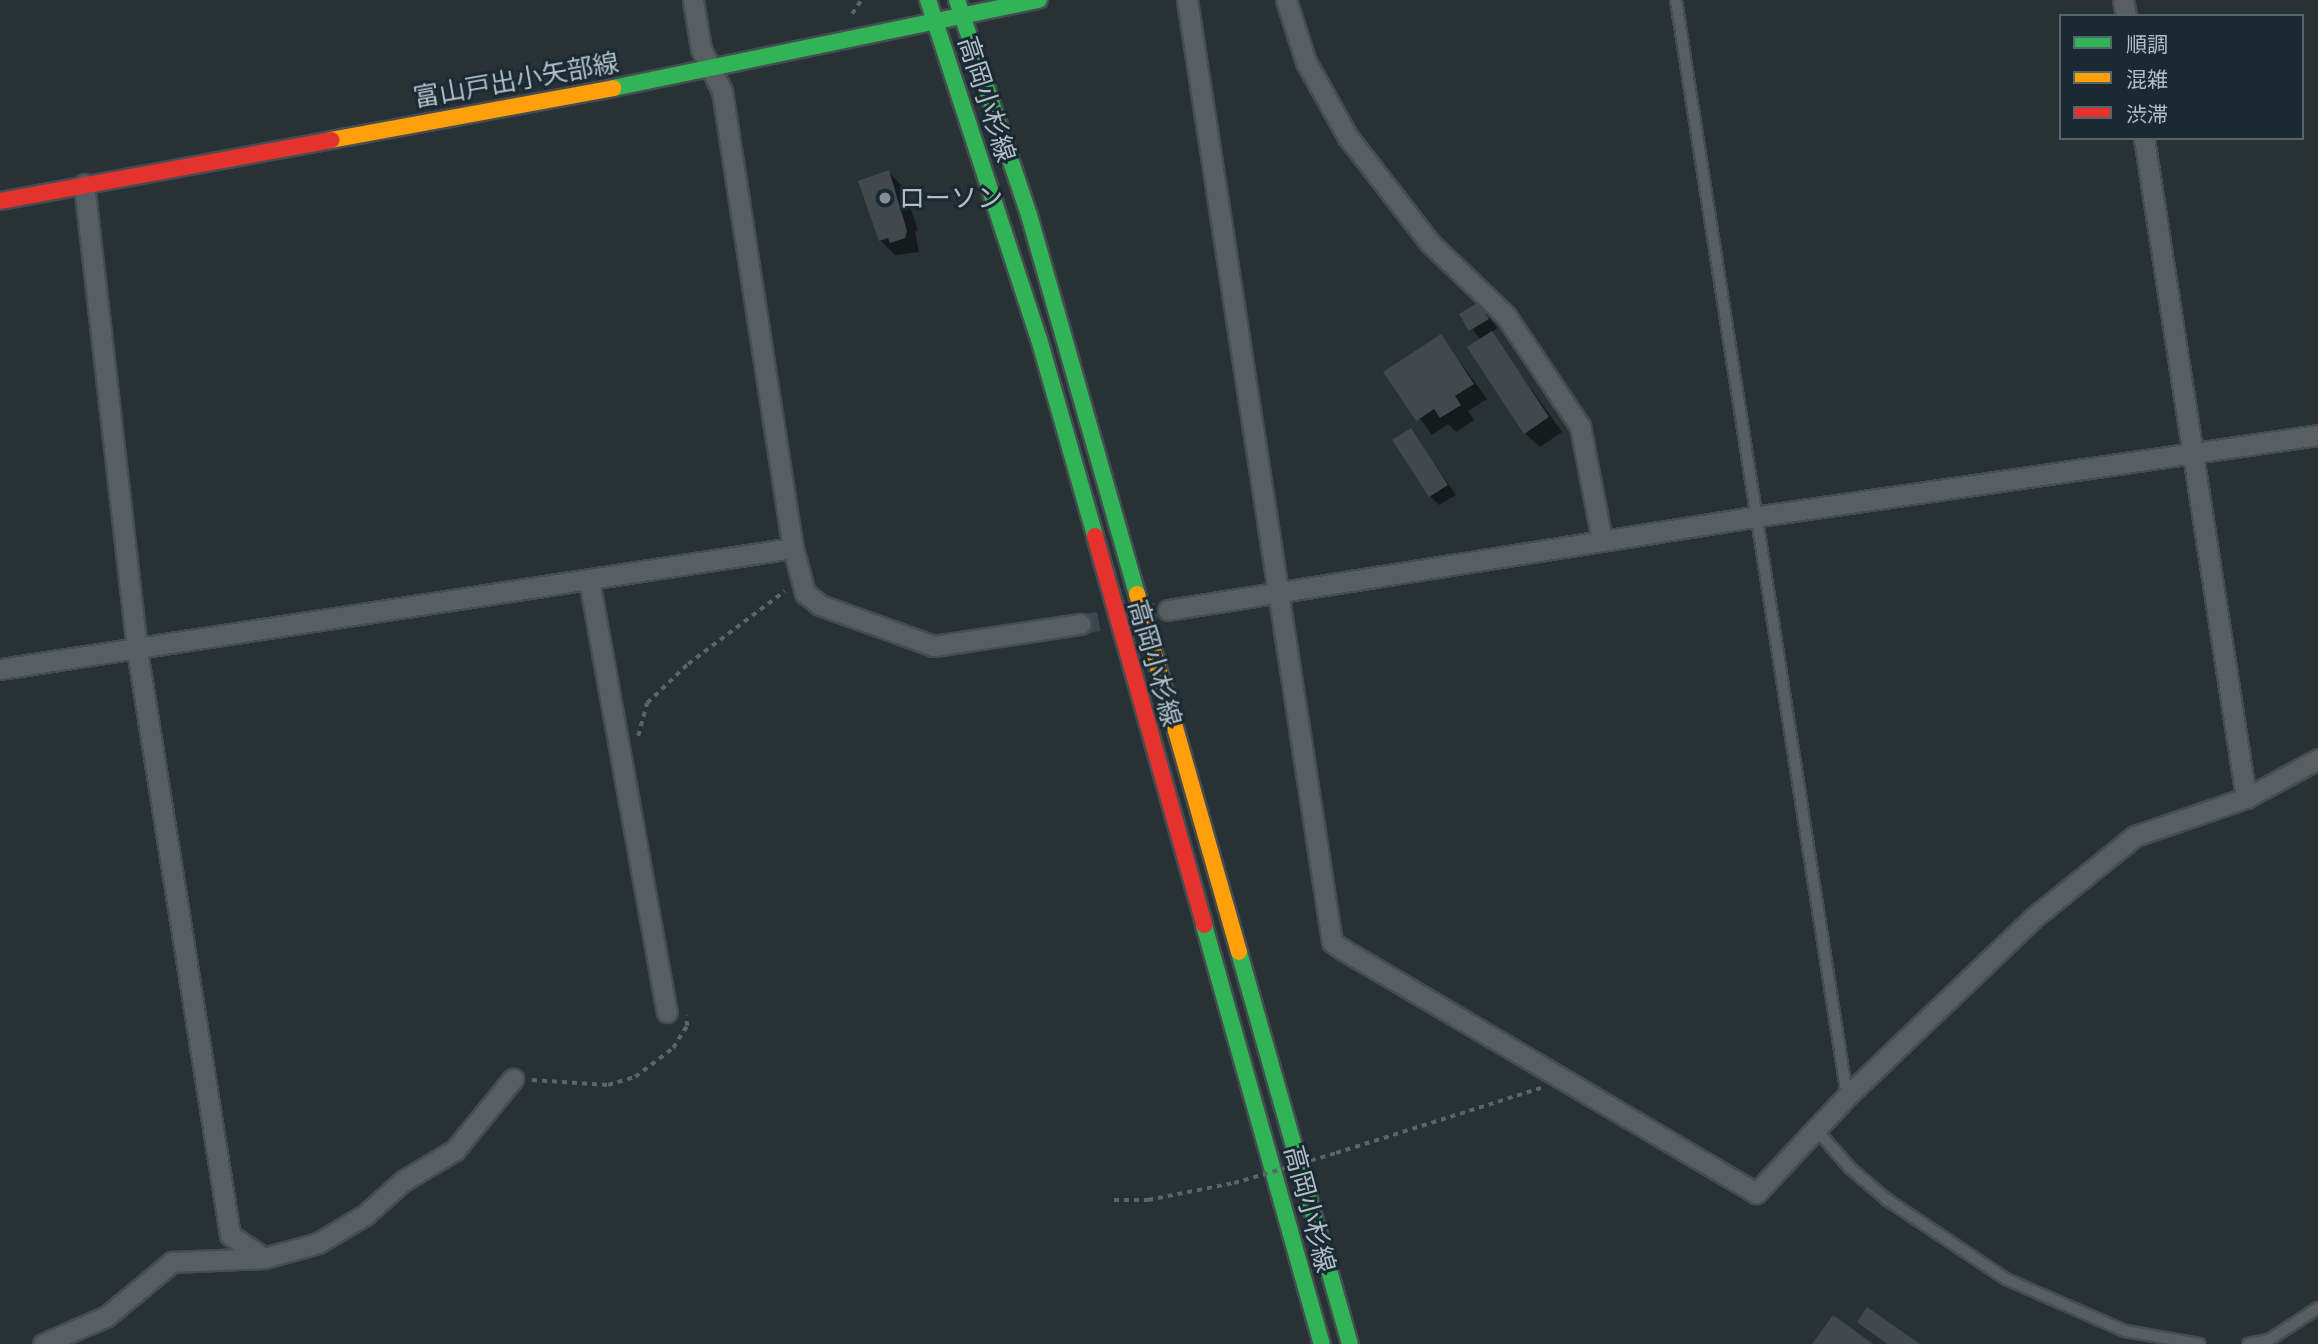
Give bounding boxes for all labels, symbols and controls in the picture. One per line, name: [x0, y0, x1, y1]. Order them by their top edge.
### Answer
legend: [2059, 14, 2304, 140]
text: 順調: [2126, 31, 2168, 58]
street label: 高岡小杉線: [952, 32, 1022, 166]
street label: 富山戸出小矢部線: [411, 47, 621, 113]
text: 混雑: [2126, 66, 2168, 93]
text: 渋滞: [2126, 101, 2168, 128]
place label: ローソン: [899, 182, 1003, 214]
marker: ローソン: [877, 190, 893, 206]
street label: 高岡小杉線: [1122, 596, 1188, 730]
street label: 高岡小杉線: [1278, 1142, 1342, 1276]

